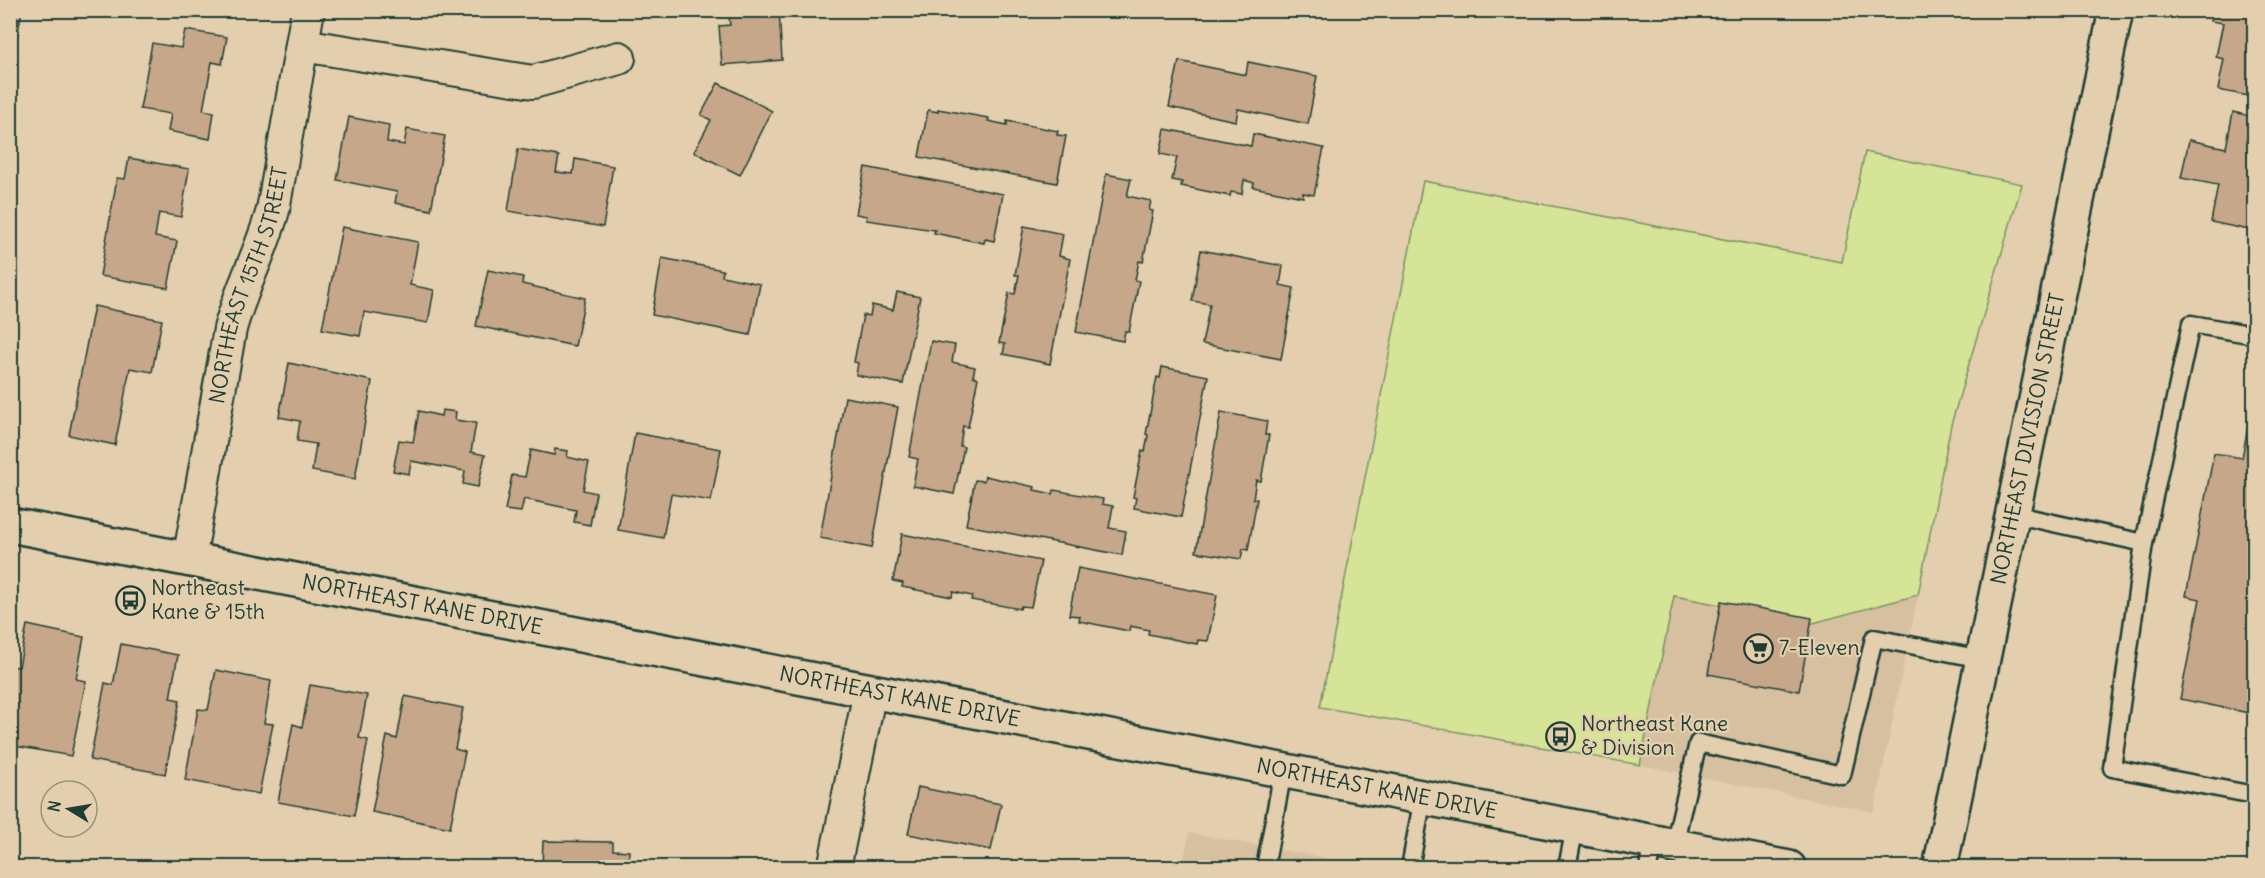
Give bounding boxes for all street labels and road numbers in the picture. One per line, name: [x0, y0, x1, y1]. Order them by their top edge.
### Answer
street label: NORTHEAST 15TH STREET: [203, 164, 293, 406]
street label: NORTHEAST DIVISION STREET: [1984, 291, 2071, 587]
street label: NORTHEAST KANE DRIVE: [300, 568, 545, 640]
street label: NORTHEAST KANE DRIVE: [777, 660, 1022, 732]
street label: NORTHEAST KANE DRIVE: [1254, 752, 1500, 824]

